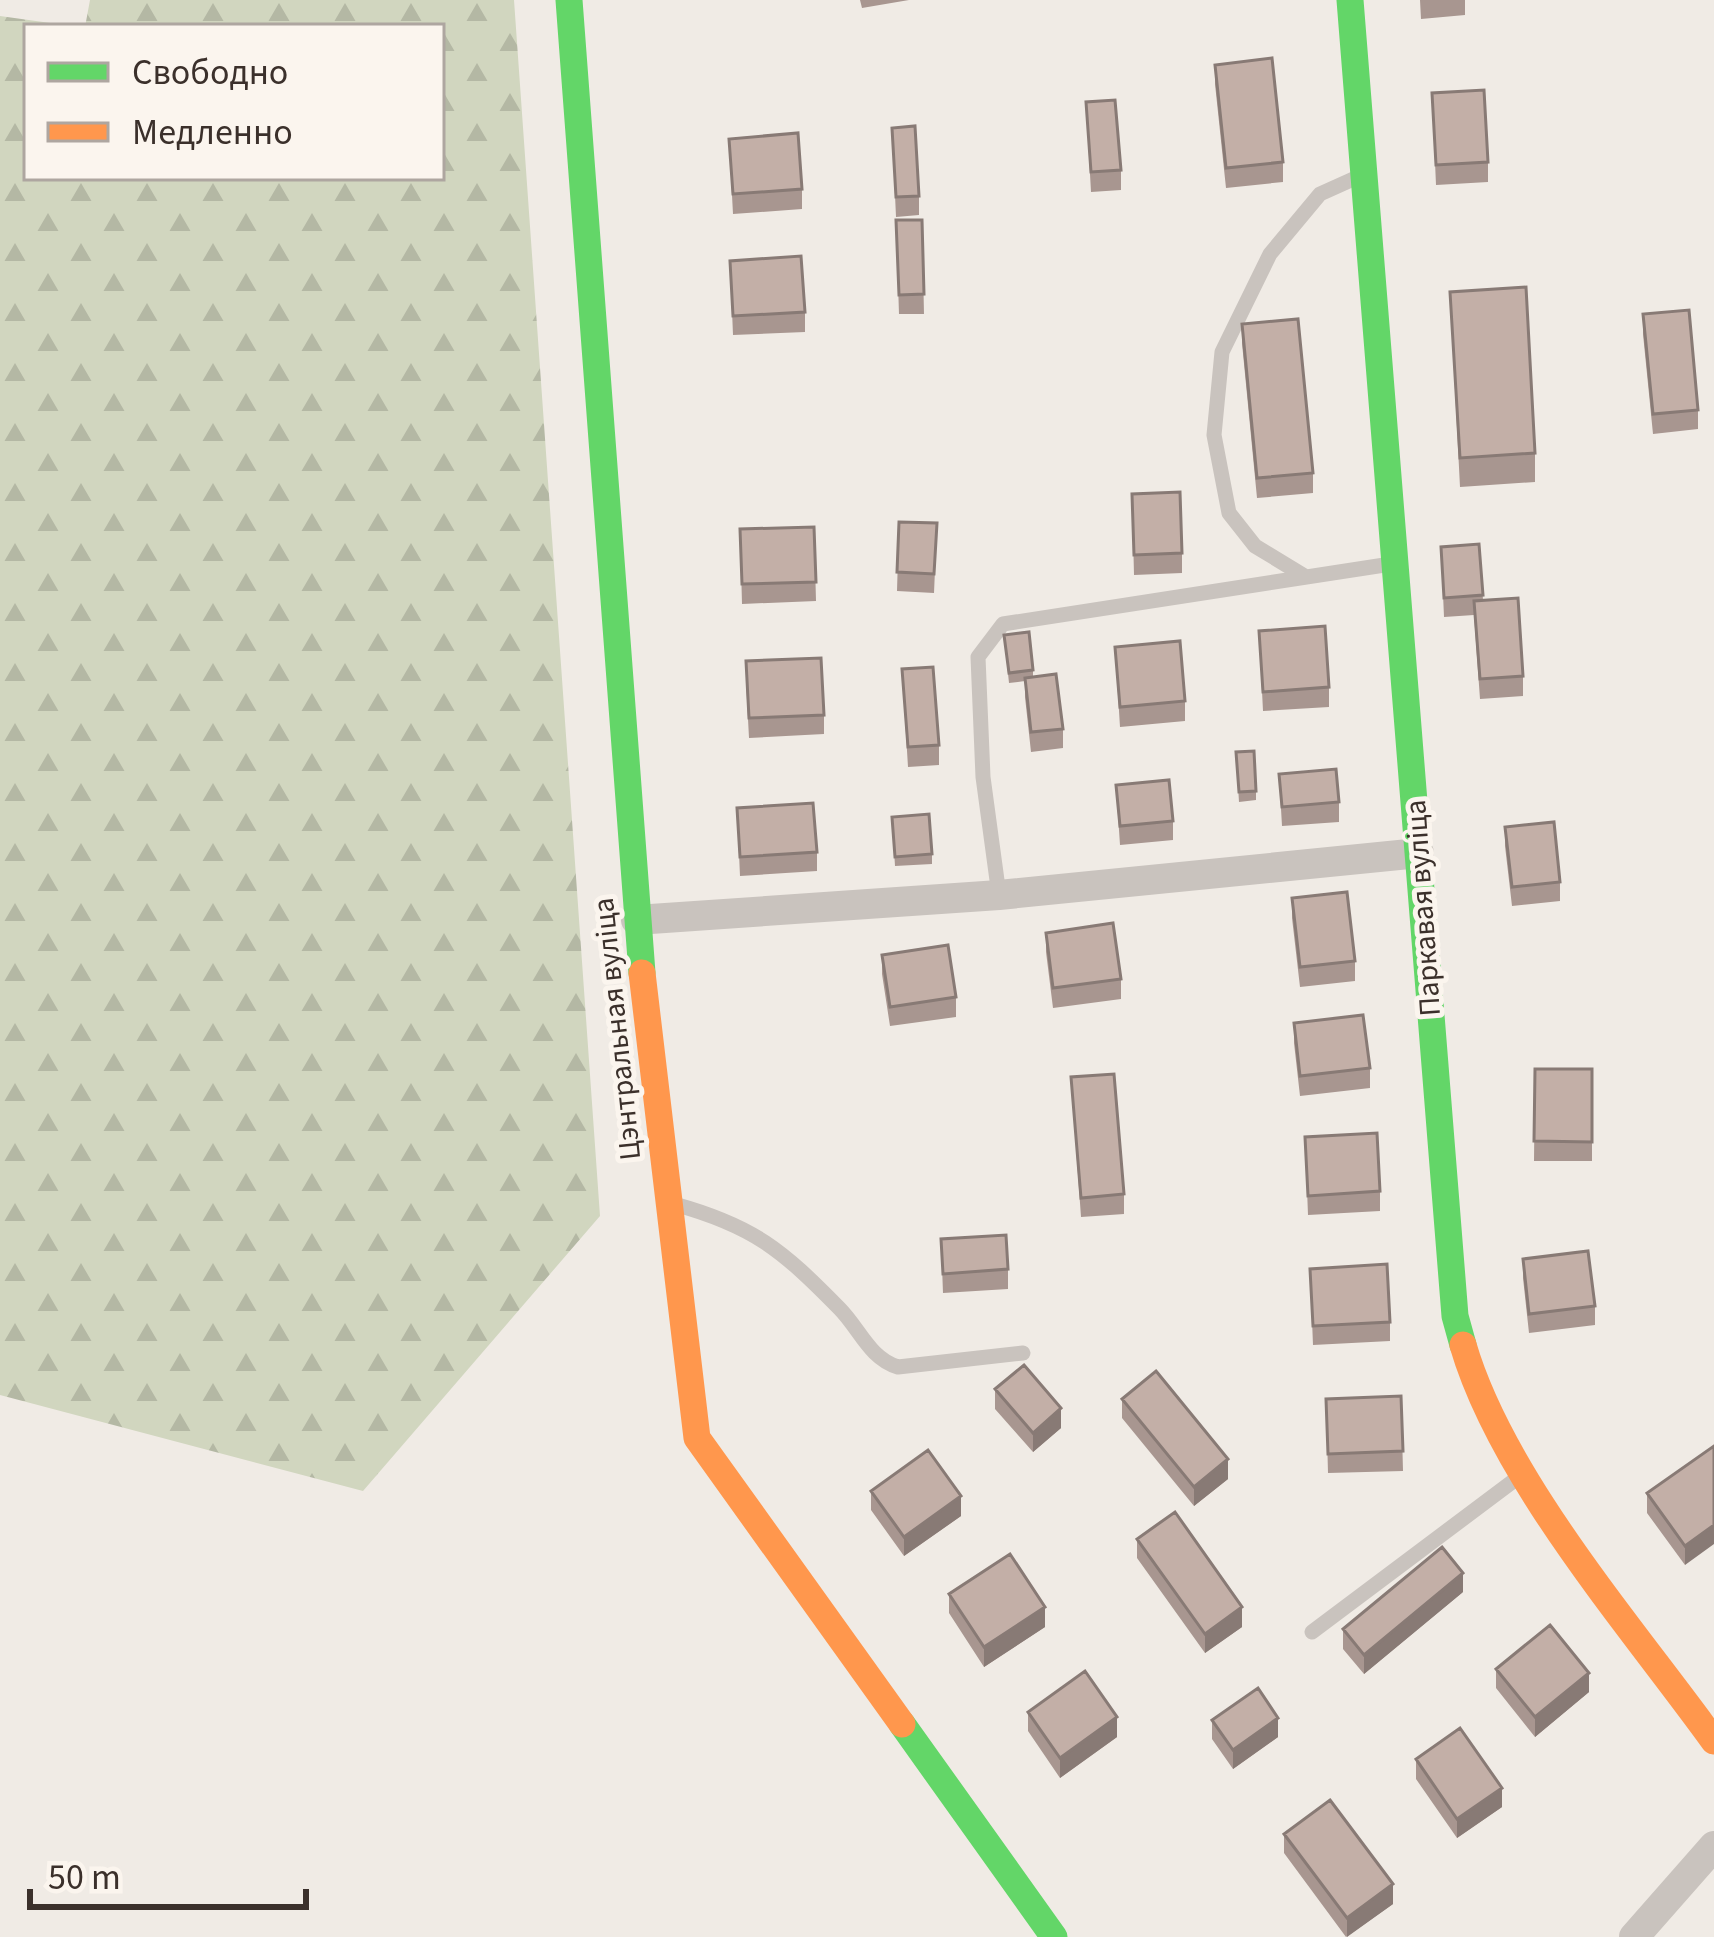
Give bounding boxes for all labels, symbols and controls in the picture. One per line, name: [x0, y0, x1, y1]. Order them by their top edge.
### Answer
legend: [24, 24, 444, 180]
text: Свободно: [132, 47, 288, 98]
text: Медленно: [132, 107, 293, 158]
street label: Паркавая вуліца: [1394, 798, 1452, 1018]
street label: Цэнтральная вуліца: [582, 896, 652, 1162]
scale bar: [30, 1835, 306, 1909]
text: 50 m: [48, 1852, 121, 1903]

